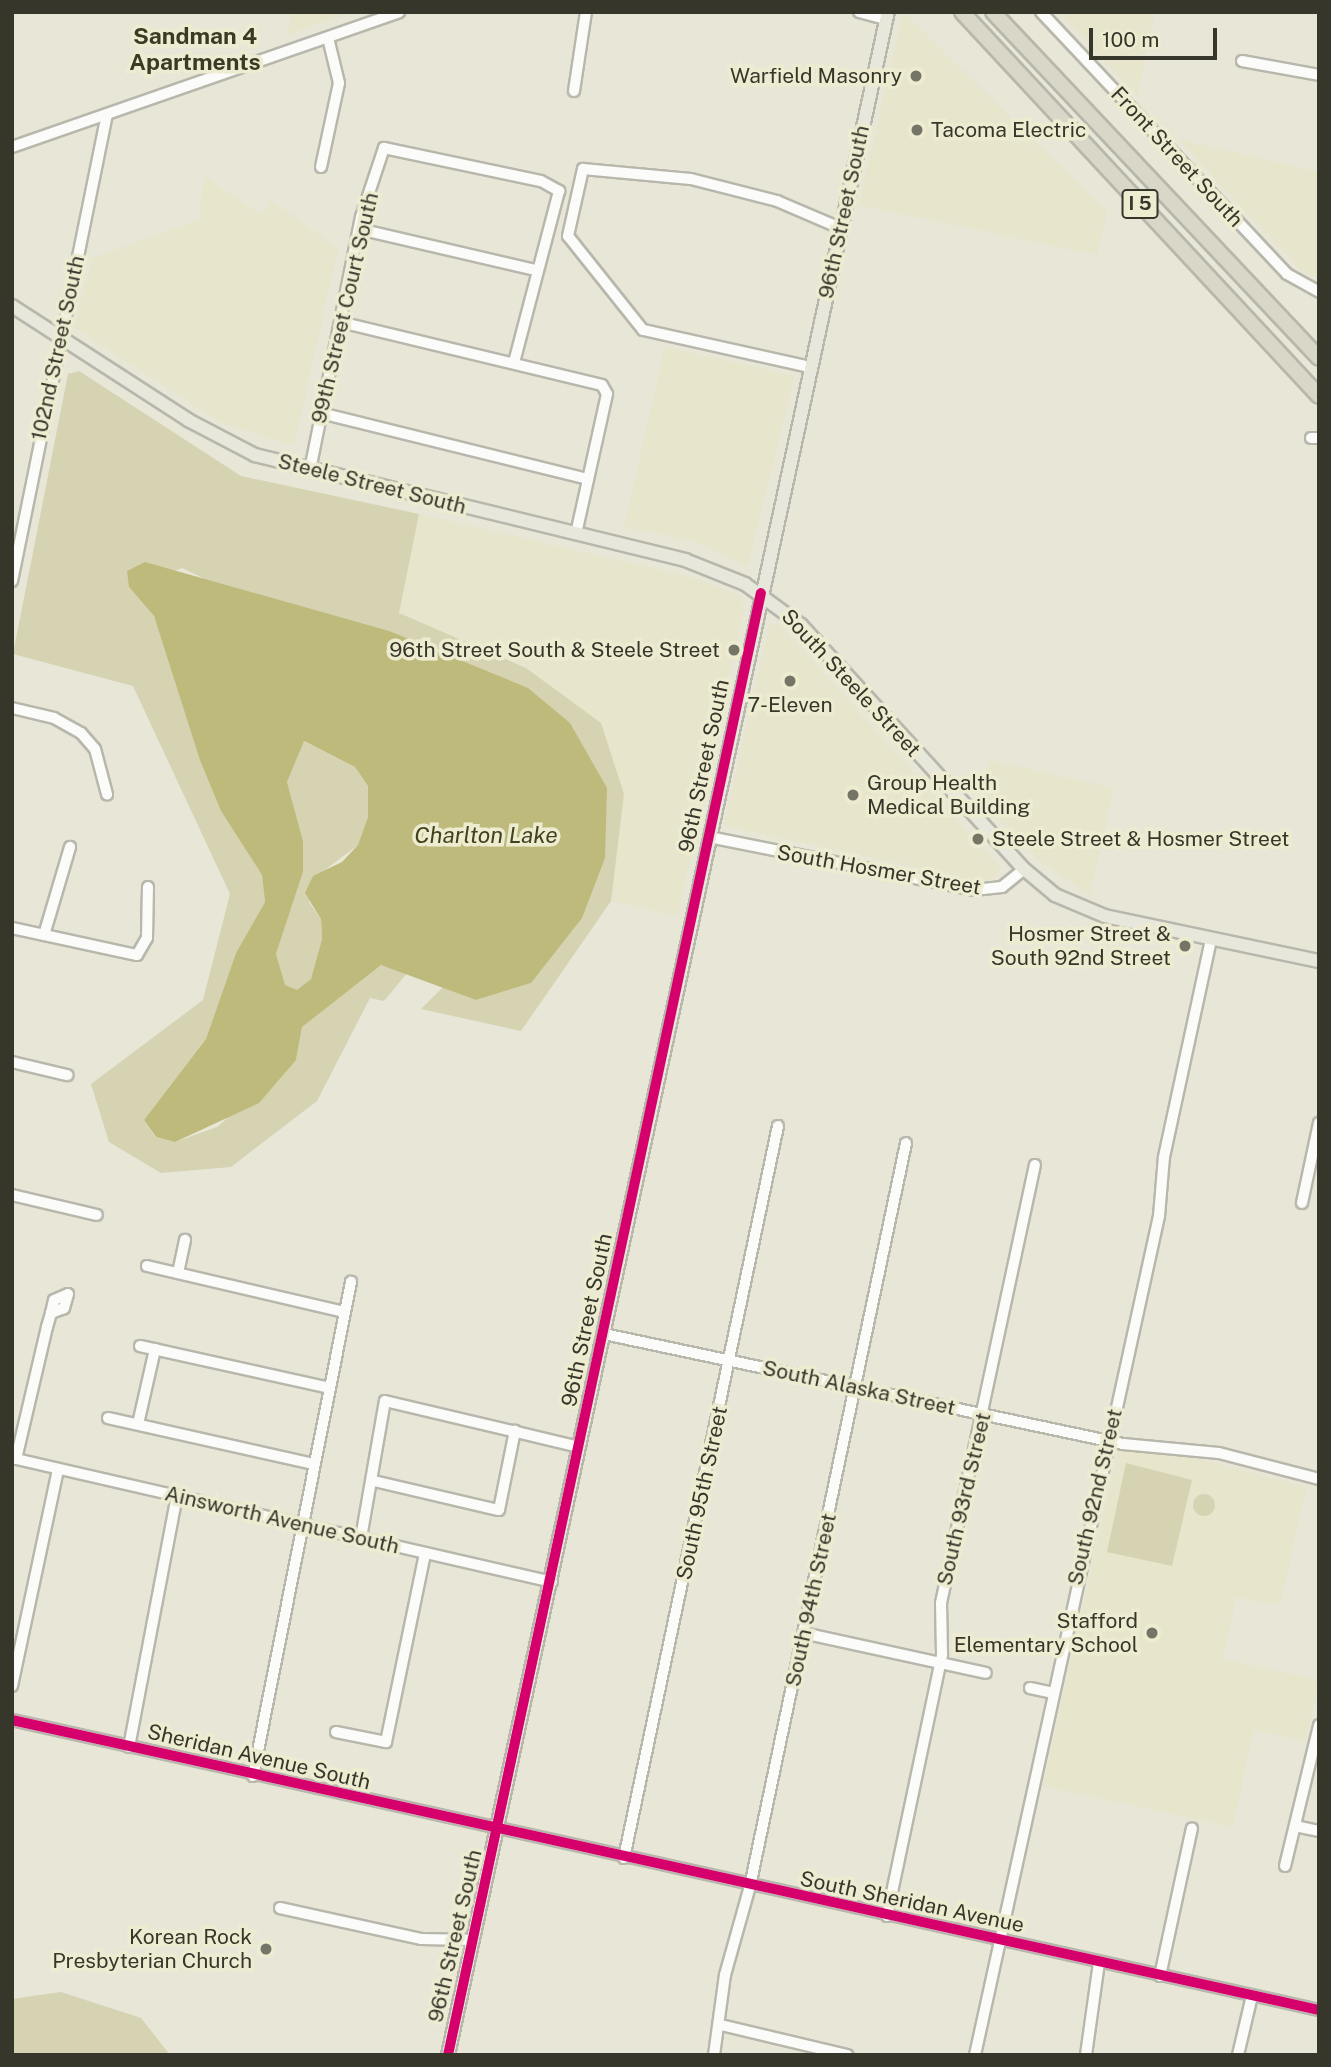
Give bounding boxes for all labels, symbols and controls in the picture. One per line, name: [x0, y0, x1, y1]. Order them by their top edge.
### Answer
scale bar: [1093, 14, 1221, 58]
district label: Sandman 4 Apartments: [129, 22, 261, 76]
text: 100 m: [1102, 27, 1159, 52]
place label: Warfield Masonry: [730, 63, 902, 89]
marker: Warfield Masonry: [908, 68, 924, 84]
street label: Front Street South: [1106, 82, 1248, 232]
place label: Tacoma Electric: [931, 117, 1086, 143]
marker: Tacoma Electric: [909, 122, 925, 138]
street label: 96th Street South: [813, 123, 875, 301]
road number: I 5: [1121, 188, 1159, 220]
street label: 99th Street Court South: [306, 190, 384, 426]
street label: 102nd Street South: [26, 253, 90, 443]
street label: Steele Street South: [275, 448, 469, 520]
street label: South Steele Street: [776, 604, 926, 762]
place label: 96th Street South & Steele Street: [389, 637, 720, 663]
marker: 96th Street South & Steele Street: [726, 642, 742, 658]
marker: 7-Eleven: [782, 673, 798, 689]
street label: 96th Street South: [673, 677, 735, 855]
place label: 7-Eleven: [747, 692, 833, 718]
place label: Group Health Medical Building: [867, 770, 1030, 820]
marker: Group Health Medical Building: [845, 787, 861, 803]
water label: Charlton Lake: [414, 821, 558, 849]
place label: Steele Street & Hosmer Street: [992, 826, 1290, 852]
marker: Steele Street & Hosmer Street: [970, 831, 986, 847]
street label: South Hosmer Street: [775, 840, 983, 900]
place label: Hosmer Street & South 92nd Street: [991, 921, 1171, 971]
marker: Hosmer Street & South 92nd Street: [1177, 938, 1193, 954]
street label: 96th Street South: [556, 1231, 618, 1409]
street label: South Alaska Street: [760, 1355, 958, 1421]
street label: South 95th Street: [671, 1404, 733, 1582]
street label: South 92nd Street: [1062, 1406, 1128, 1588]
street label: South 93rd Street: [932, 1410, 996, 1588]
street label: Ainsworth Avenue South: [162, 1481, 402, 1559]
street label: South 94th Street: [780, 1511, 842, 1689]
place label: Stafford Elementary School: [954, 1608, 1138, 1658]
marker: Stafford Elementary School: [1144, 1625, 1160, 1641]
street label: Sheridan Avenue South: [145, 1719, 373, 1795]
street label: 96th Street South: [423, 1847, 487, 2025]
street label: South Sheridan Avenue: [798, 1866, 1026, 1938]
place label: Korean Rock Presbyterian Church: [52, 1924, 252, 1974]
marker: Korean Rock Presbyterian Church: [258, 1941, 274, 1957]

